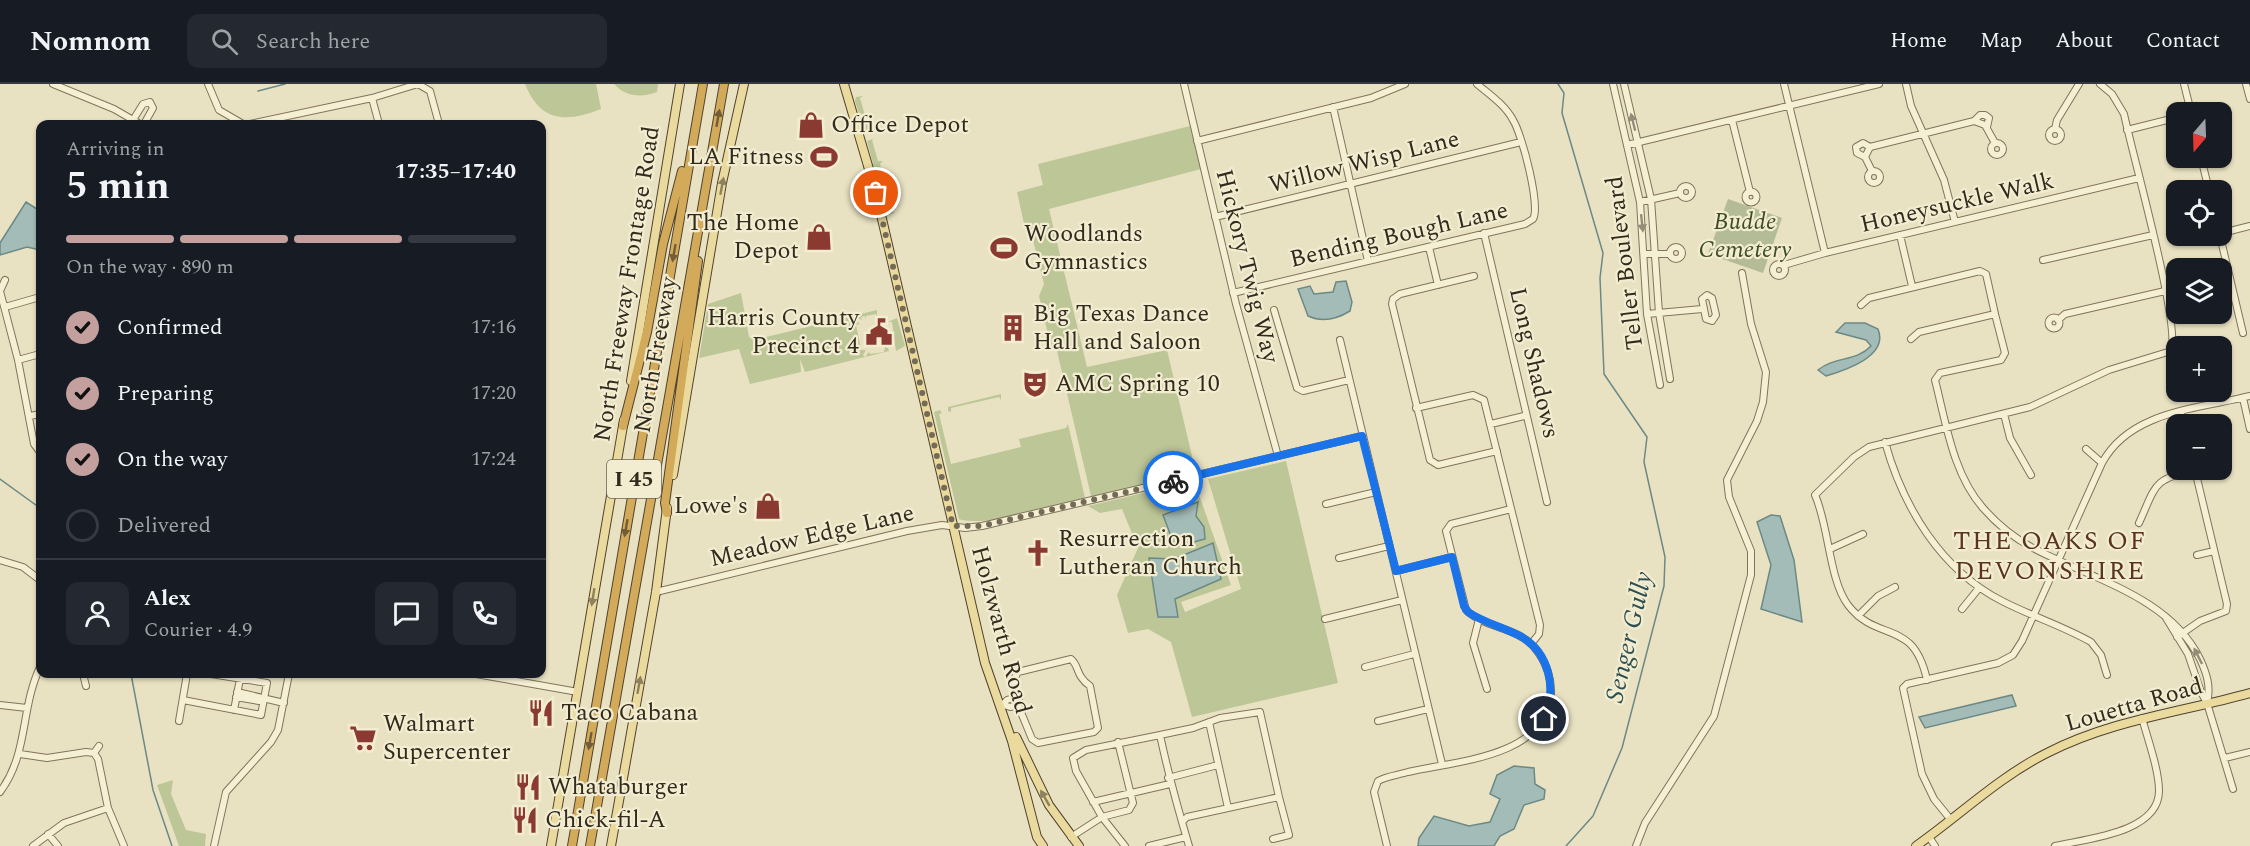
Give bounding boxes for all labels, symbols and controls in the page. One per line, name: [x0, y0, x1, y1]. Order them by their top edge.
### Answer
search box: [187, 14, 607, 68]
text: Nomnom: [30, 20, 151, 63]
icon: search: [208, 25, 241, 58]
text: Search here: [256, 25, 370, 58]
text: Home: [1890, 25, 1947, 57]
text: Map: [1980, 25, 2022, 57]
text: About: [2055, 25, 2113, 57]
text: Contact: [2146, 25, 2220, 57]
north arrow: [2166, 102, 2232, 168]
map controls: [2166, 102, 2232, 480]
place label: Office Depot: [831, 107, 969, 143]
one-way arrow: [713, 108, 722, 127]
shop icon: Office Depot: [796, 110, 826, 140]
one-way arrow: [1627, 112, 1637, 131]
street label: Willow Wisp Lane: [1265, 121, 1463, 203]
street label: North Freeway Frontage Road: [588, 124, 666, 444]
text: Arriving in: [66, 134, 164, 164]
place label: LA Fitness: [688, 139, 804, 175]
sports icon: LA Fitness: [809, 142, 839, 172]
text: 17:35–17:40: [394, 155, 516, 188]
text: 5 min: [66, 157, 170, 216]
street label: Honeysuckle Walk: [1857, 163, 2057, 243]
street label: Hickory Twig Way: [1206, 165, 1289, 368]
pin: [850, 167, 901, 218]
street label: Teller Boulevard: [1596, 174, 1654, 352]
one-way arrow: [718, 176, 727, 195]
icon: bag: [859, 176, 892, 209]
button: locate: [2166, 180, 2232, 246]
street label: Bending Bough Lane: [1286, 192, 1512, 278]
park label: Budde Cemetery: [1699, 204, 1792, 268]
place label: The Home Depot: [687, 205, 799, 269]
one-way arrow: [1638, 214, 1647, 233]
place label: Woodlands Gymnastics: [1024, 216, 1148, 280]
shop icon: The Home Depot: [804, 222, 834, 252]
sports icon: Woodlands Gymnastics: [989, 233, 1019, 263]
one-way arrow: [669, 243, 678, 262]
text: On the way · 890 m: [66, 252, 234, 282]
button: layers: [2166, 258, 2232, 324]
street label: North Freeway: [628, 275, 684, 435]
street label: Long Shadows: [1499, 284, 1569, 442]
place label: Big Texas Dance Hall and Saloon: [1033, 296, 1209, 360]
place label: Harris County Precinct 4: [707, 300, 860, 364]
icon: check: [66, 311, 99, 344]
text: Confirmed: [117, 311, 223, 344]
text: 17:16: [471, 312, 516, 342]
building icon: Big Texas Dance Hall and Saloon: [998, 313, 1028, 343]
public building icon: Harris County Precinct 4: [864, 317, 894, 347]
button: +: [2166, 336, 2232, 402]
place label: AMC Spring 10: [1055, 366, 1220, 402]
theatre icon: AMC Spring 10: [1020, 369, 1050, 399]
icon: check: [66, 377, 99, 410]
text: Preparing: [117, 377, 214, 410]
text: 17:20: [471, 378, 516, 408]
button: −: [2166, 414, 2232, 480]
icon: check: [66, 443, 99, 476]
text: On the way: [117, 443, 228, 476]
text: 17:24: [471, 444, 516, 474]
courier: [1143, 451, 1203, 511]
road number: I 45: [607, 460, 661, 498]
icon: bike: [1157, 465, 1190, 498]
place label: Lowe's: [674, 488, 748, 524]
shop icon: Lowe's: [753, 491, 783, 521]
street label: Meadow Edge Lane: [706, 495, 918, 577]
text: Delivered: [117, 509, 211, 542]
one-way arrow: [621, 518, 630, 537]
place label: Resurrection Lutheran Church: [1058, 521, 1242, 585]
district label: THE OAKS OF DEVONSHIRE: [1953, 521, 2147, 591]
church icon: Resurrection Lutheran Church: [1023, 538, 1053, 568]
street label: Holzwarth Road: [961, 542, 1041, 718]
water label: Senger Gully: [1595, 567, 1664, 706]
button: person: [66, 582, 129, 645]
text: Alex: [144, 582, 191, 615]
button: chat: [375, 582, 438, 645]
button: phone: [453, 582, 516, 645]
one-way arrow: [589, 588, 598, 607]
text: Courier · 4.9: [144, 615, 252, 645]
one-way arrow: [2193, 647, 2202, 664]
street label: Louetta Road: [2061, 668, 2207, 742]
one-way arrow: [635, 675, 644, 694]
pin: [1518, 693, 1569, 744]
place label: Taco Cabana: [561, 695, 699, 731]
restaurant icon: Taco Cabana: [526, 698, 556, 728]
icon: home: [1527, 702, 1560, 735]
place label: Walmart Supercenter: [383, 706, 511, 770]
supermarket icon: Walmart Supercenter: [348, 723, 378, 753]
one-way arrow: [585, 731, 594, 750]
place label: Whataburger: [548, 769, 688, 805]
restaurant icon: Whataburger: [513, 772, 543, 802]
one-way arrow: [1040, 790, 1051, 806]
place label: Chick-fil-A: [545, 802, 666, 838]
restaurant icon: Chick-fil-A: [510, 805, 540, 835]

